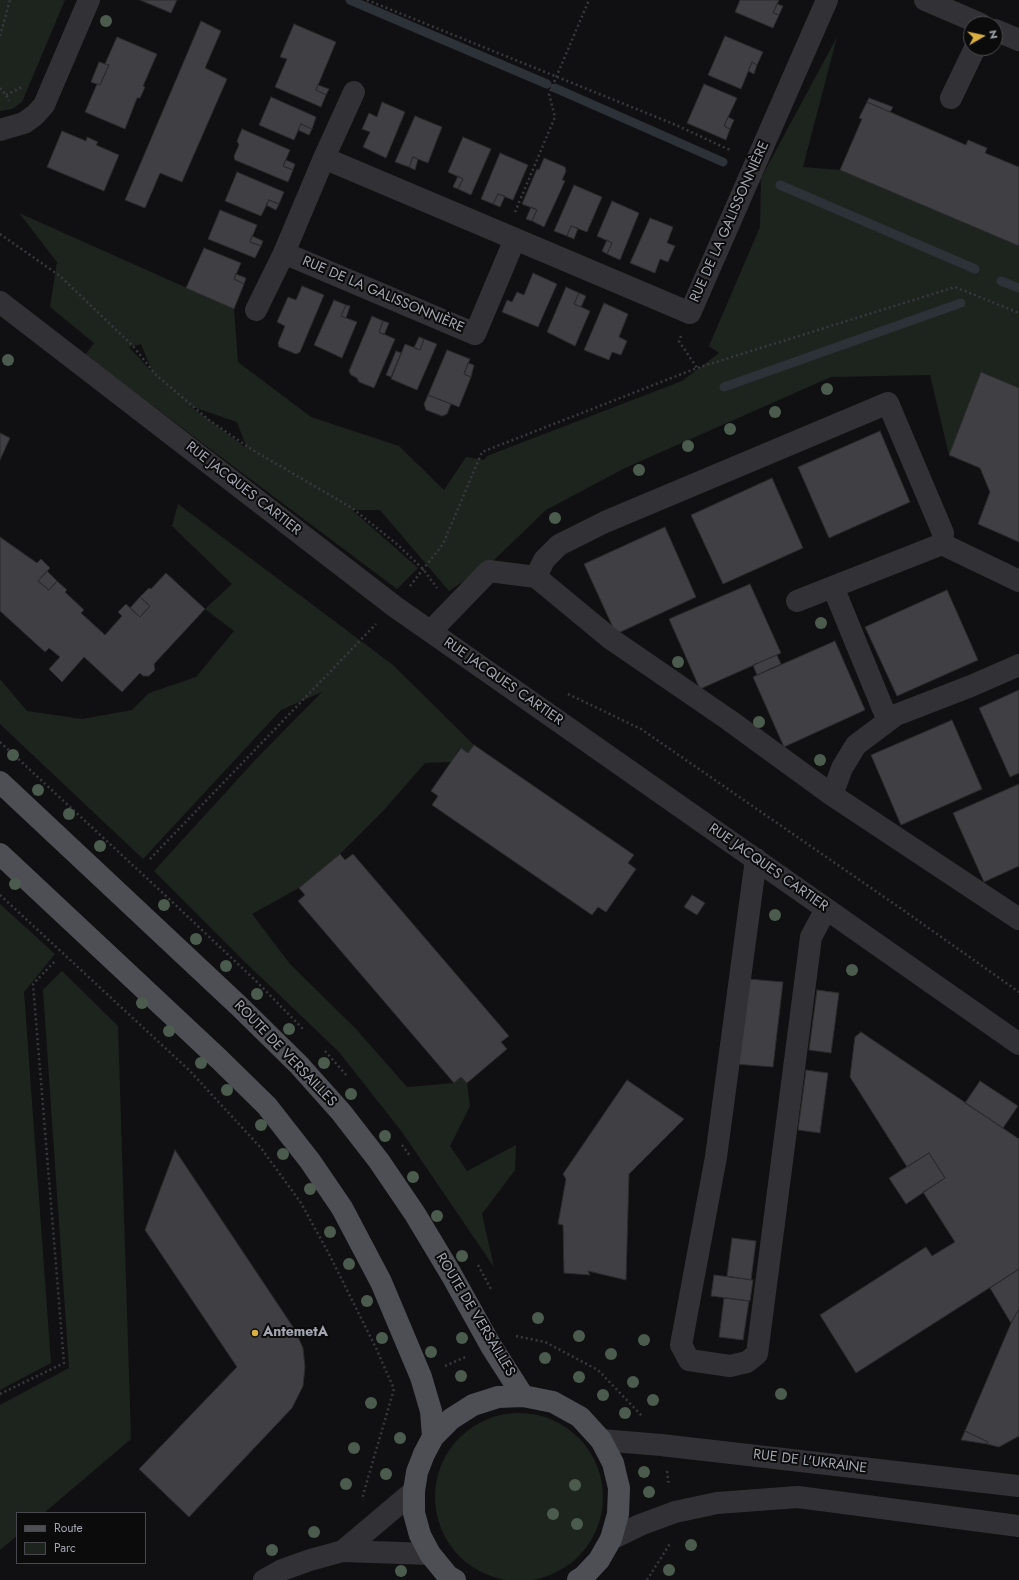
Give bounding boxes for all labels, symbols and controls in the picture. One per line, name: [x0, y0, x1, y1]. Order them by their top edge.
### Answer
north arrow: [963, 16, 1003, 56]
text: N: [985, 29, 1002, 40]
street label: RUE DE LA GALISSONNIÈRE: [687, 139, 773, 305]
street label: RUE DE LA GALISSONNIÈRE: [300, 253, 466, 337]
street label: RUE JACQUES CARTIER: [182, 439, 304, 539]
street label: RUE JACQUES CARTIER: [440, 635, 566, 729]
street label: RUE JACQUES CARTIER: [705, 821, 831, 915]
street label: ROUTE DE VERSAILLES: [230, 998, 340, 1110]
street label: ROUTE DE VERSAILLES: [432, 1250, 518, 1380]
place label: AntemetA: [263, 1325, 328, 1341]
marker: AntemetA: [250, 1328, 260, 1338]
street label: RUE DE L'UKRAINE: [752, 1447, 868, 1477]
legend: [16, 1512, 146, 1564]
text: Route: [54, 1519, 83, 1537]
text: Parc: [54, 1539, 76, 1557]

